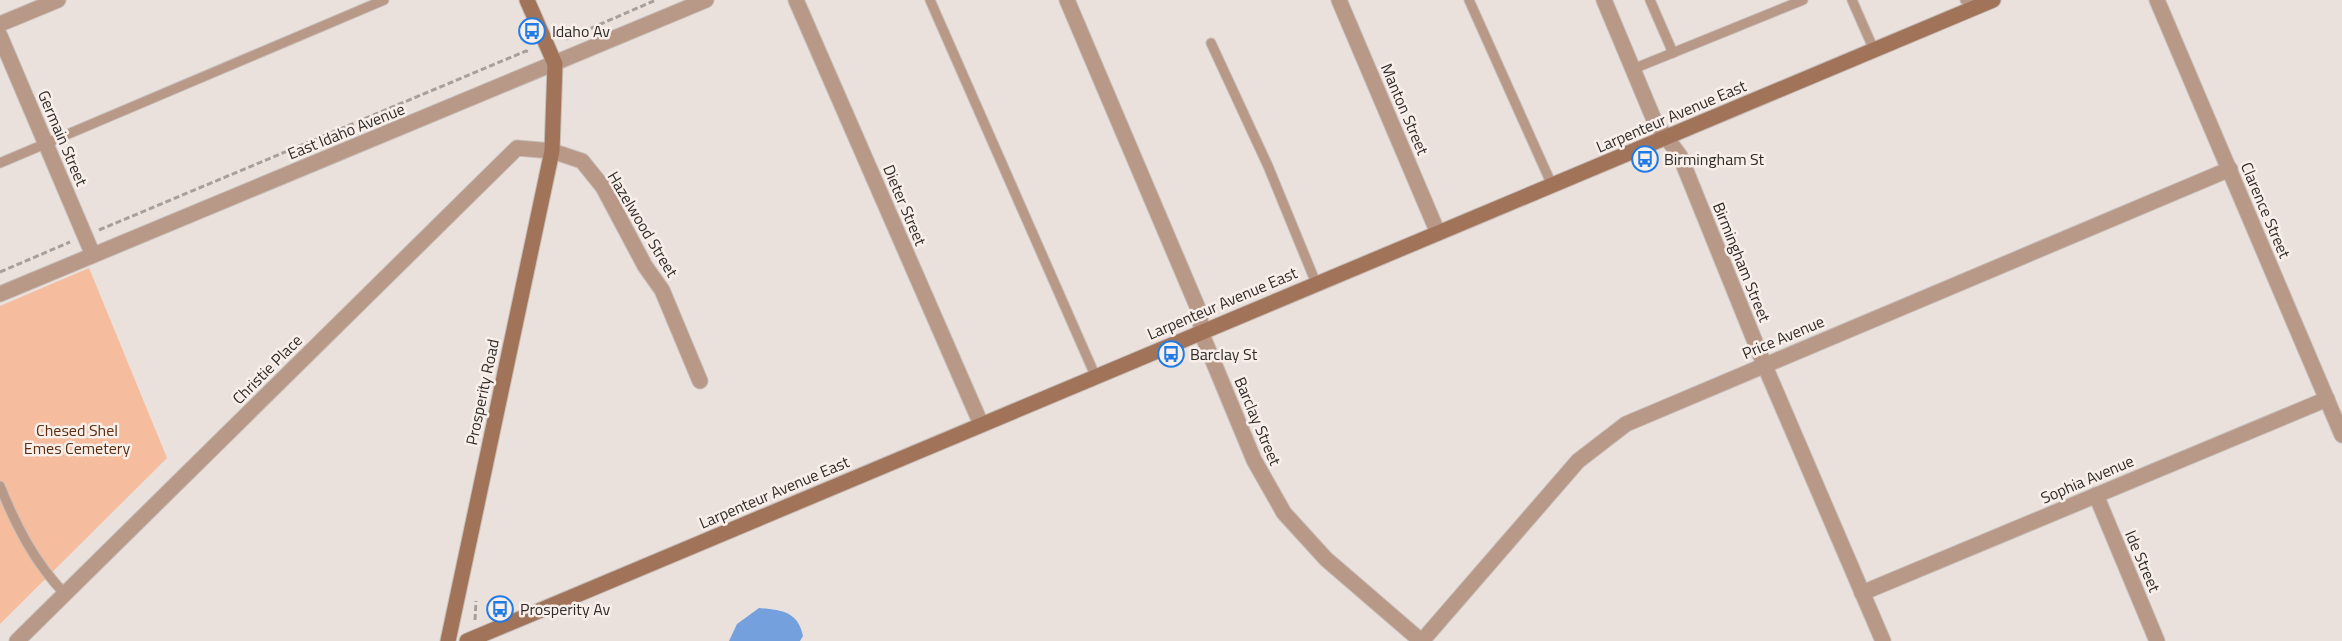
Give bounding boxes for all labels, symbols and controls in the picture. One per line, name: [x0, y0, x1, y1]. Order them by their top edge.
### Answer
bus stop icon: Idaho Av: [517, 16, 547, 46]
place label: Idaho Av: [552, 19, 610, 43]
street label: Manton Street: [1375, 59, 1435, 159]
street label: Larpenteur Avenue East: [1592, 73, 1750, 159]
street label: Germain Street: [32, 86, 94, 190]
street label: East Idaho Avenue: [284, 97, 408, 165]
bus stop icon: Birmingham St: [1630, 144, 1660, 174]
place label: Birmingham St: [1664, 147, 1765, 171]
street label: Clarence Street: [2235, 158, 2297, 262]
street label: Dieter Street: [877, 161, 933, 250]
street label: Hazelwood Street: [602, 166, 684, 282]
street label: Birmingham Street: [1707, 198, 1777, 326]
street label: Larpenteur Avenue East: [1143, 260, 1301, 346]
street label: Price Avenue: [1738, 309, 1828, 365]
street label: Christie Place: [226, 328, 308, 410]
street label: Prosperity Road: [459, 337, 505, 447]
bus stop icon: Barclay St: [1156, 339, 1186, 369]
place label: Barclay St: [1190, 342, 1258, 366]
street label: Barclay Street: [1229, 373, 1288, 469]
park label: Chesed Shel Emes Cemetery: [24, 418, 130, 460]
street label: Larpenteur Avenue East: [695, 449, 853, 535]
street label: Sophia Avenue: [2037, 449, 2137, 509]
street label: Ide Street: [2119, 526, 2167, 596]
bus stop icon: Prosperity Av: [485, 594, 515, 624]
place label: Prosperity Av: [520, 597, 610, 621]

